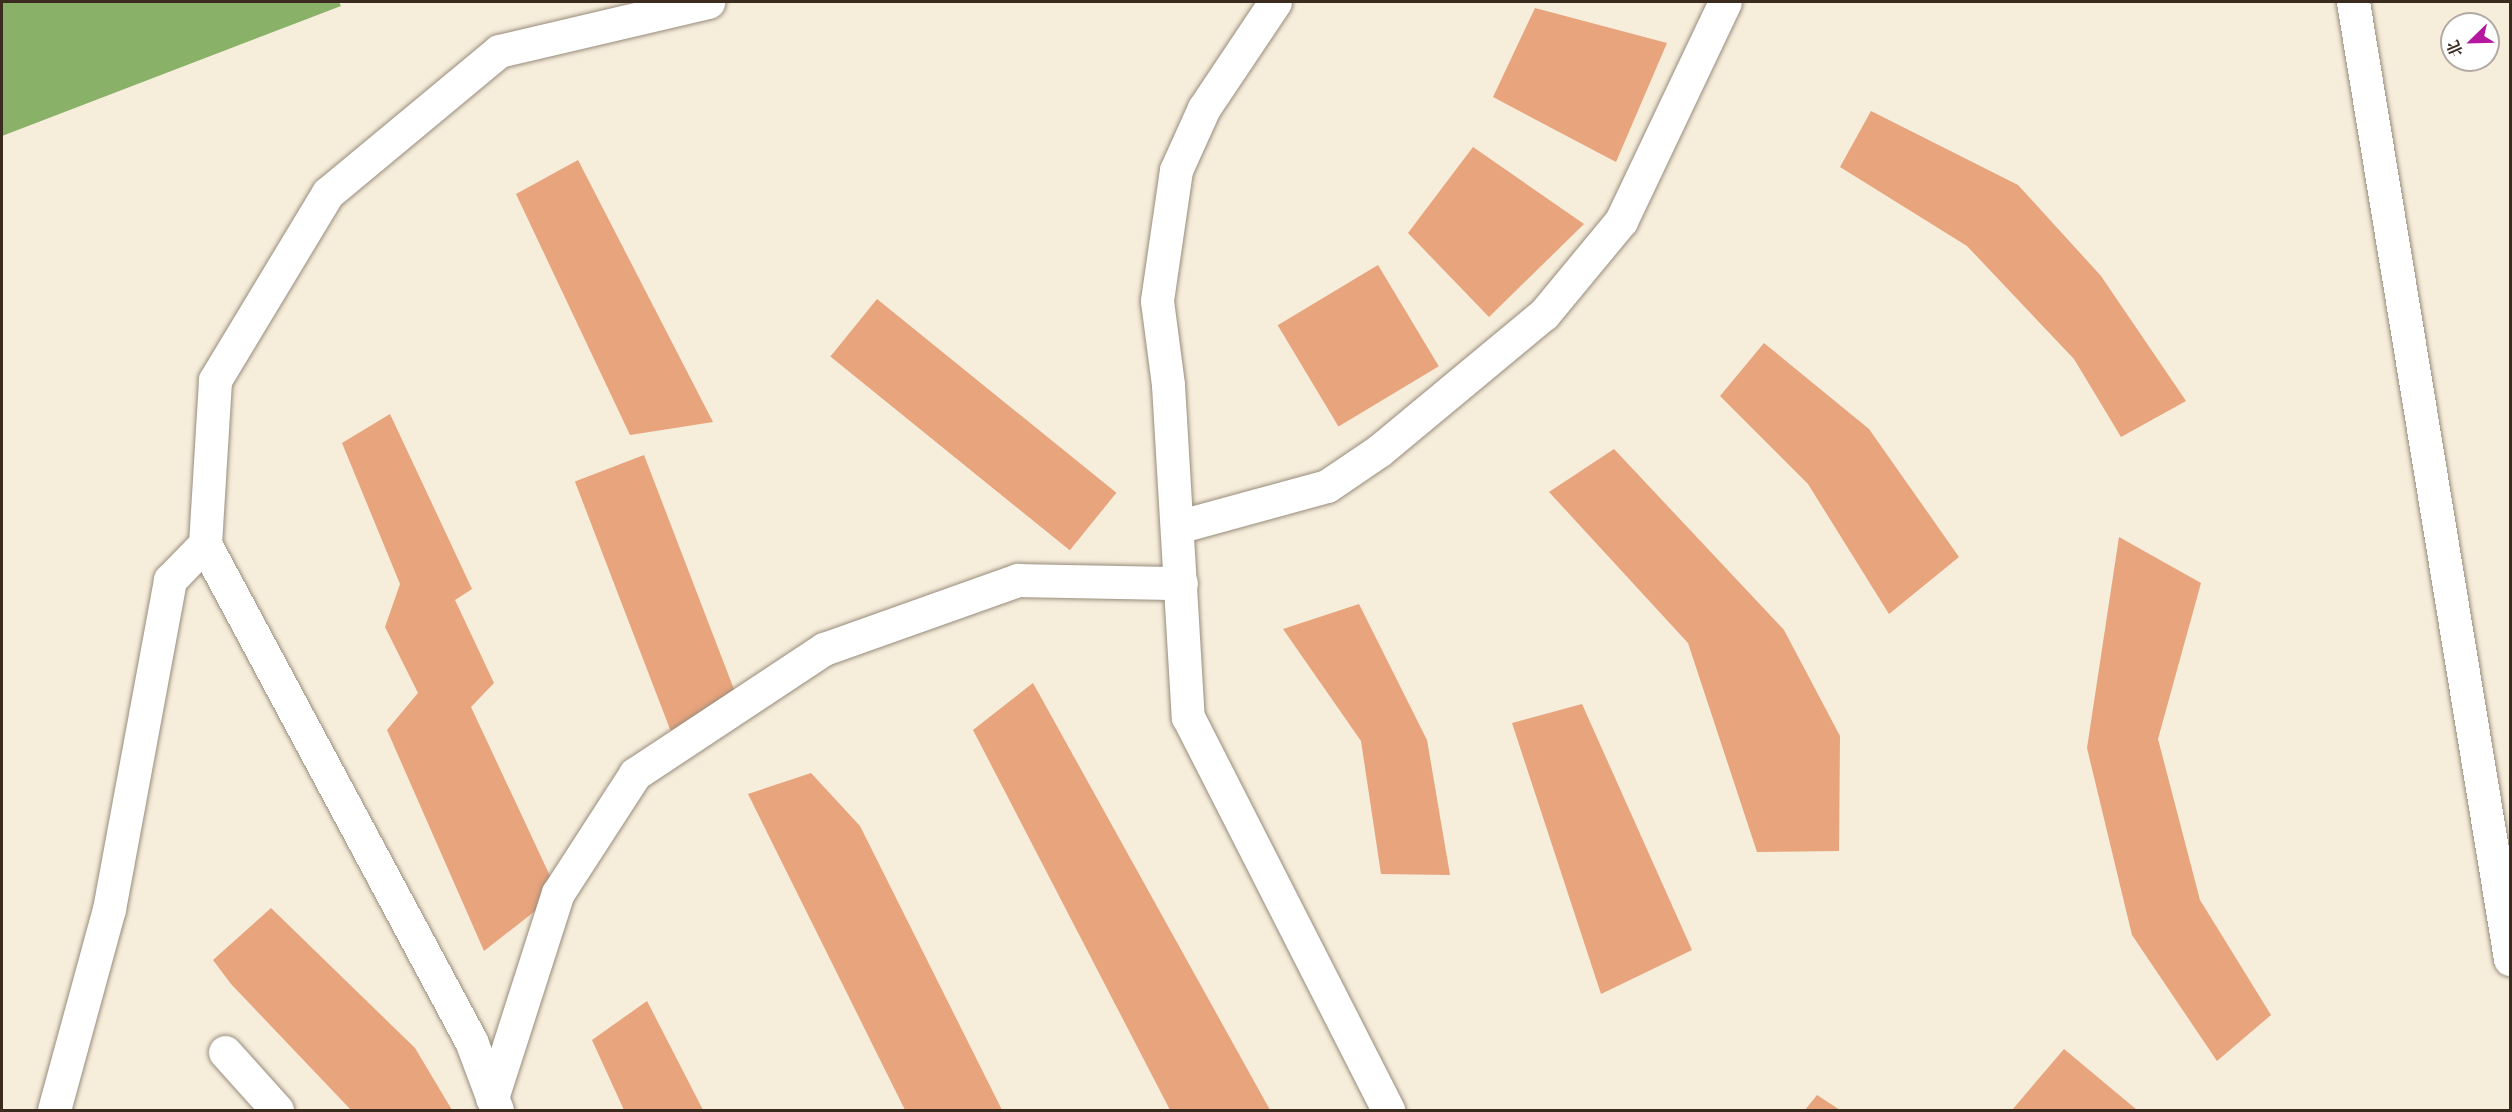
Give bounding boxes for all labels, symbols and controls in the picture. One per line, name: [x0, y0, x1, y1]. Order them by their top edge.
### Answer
north arrow: [2440, 12, 2500, 72]
text: 北: [2442, 37, 2469, 60]

